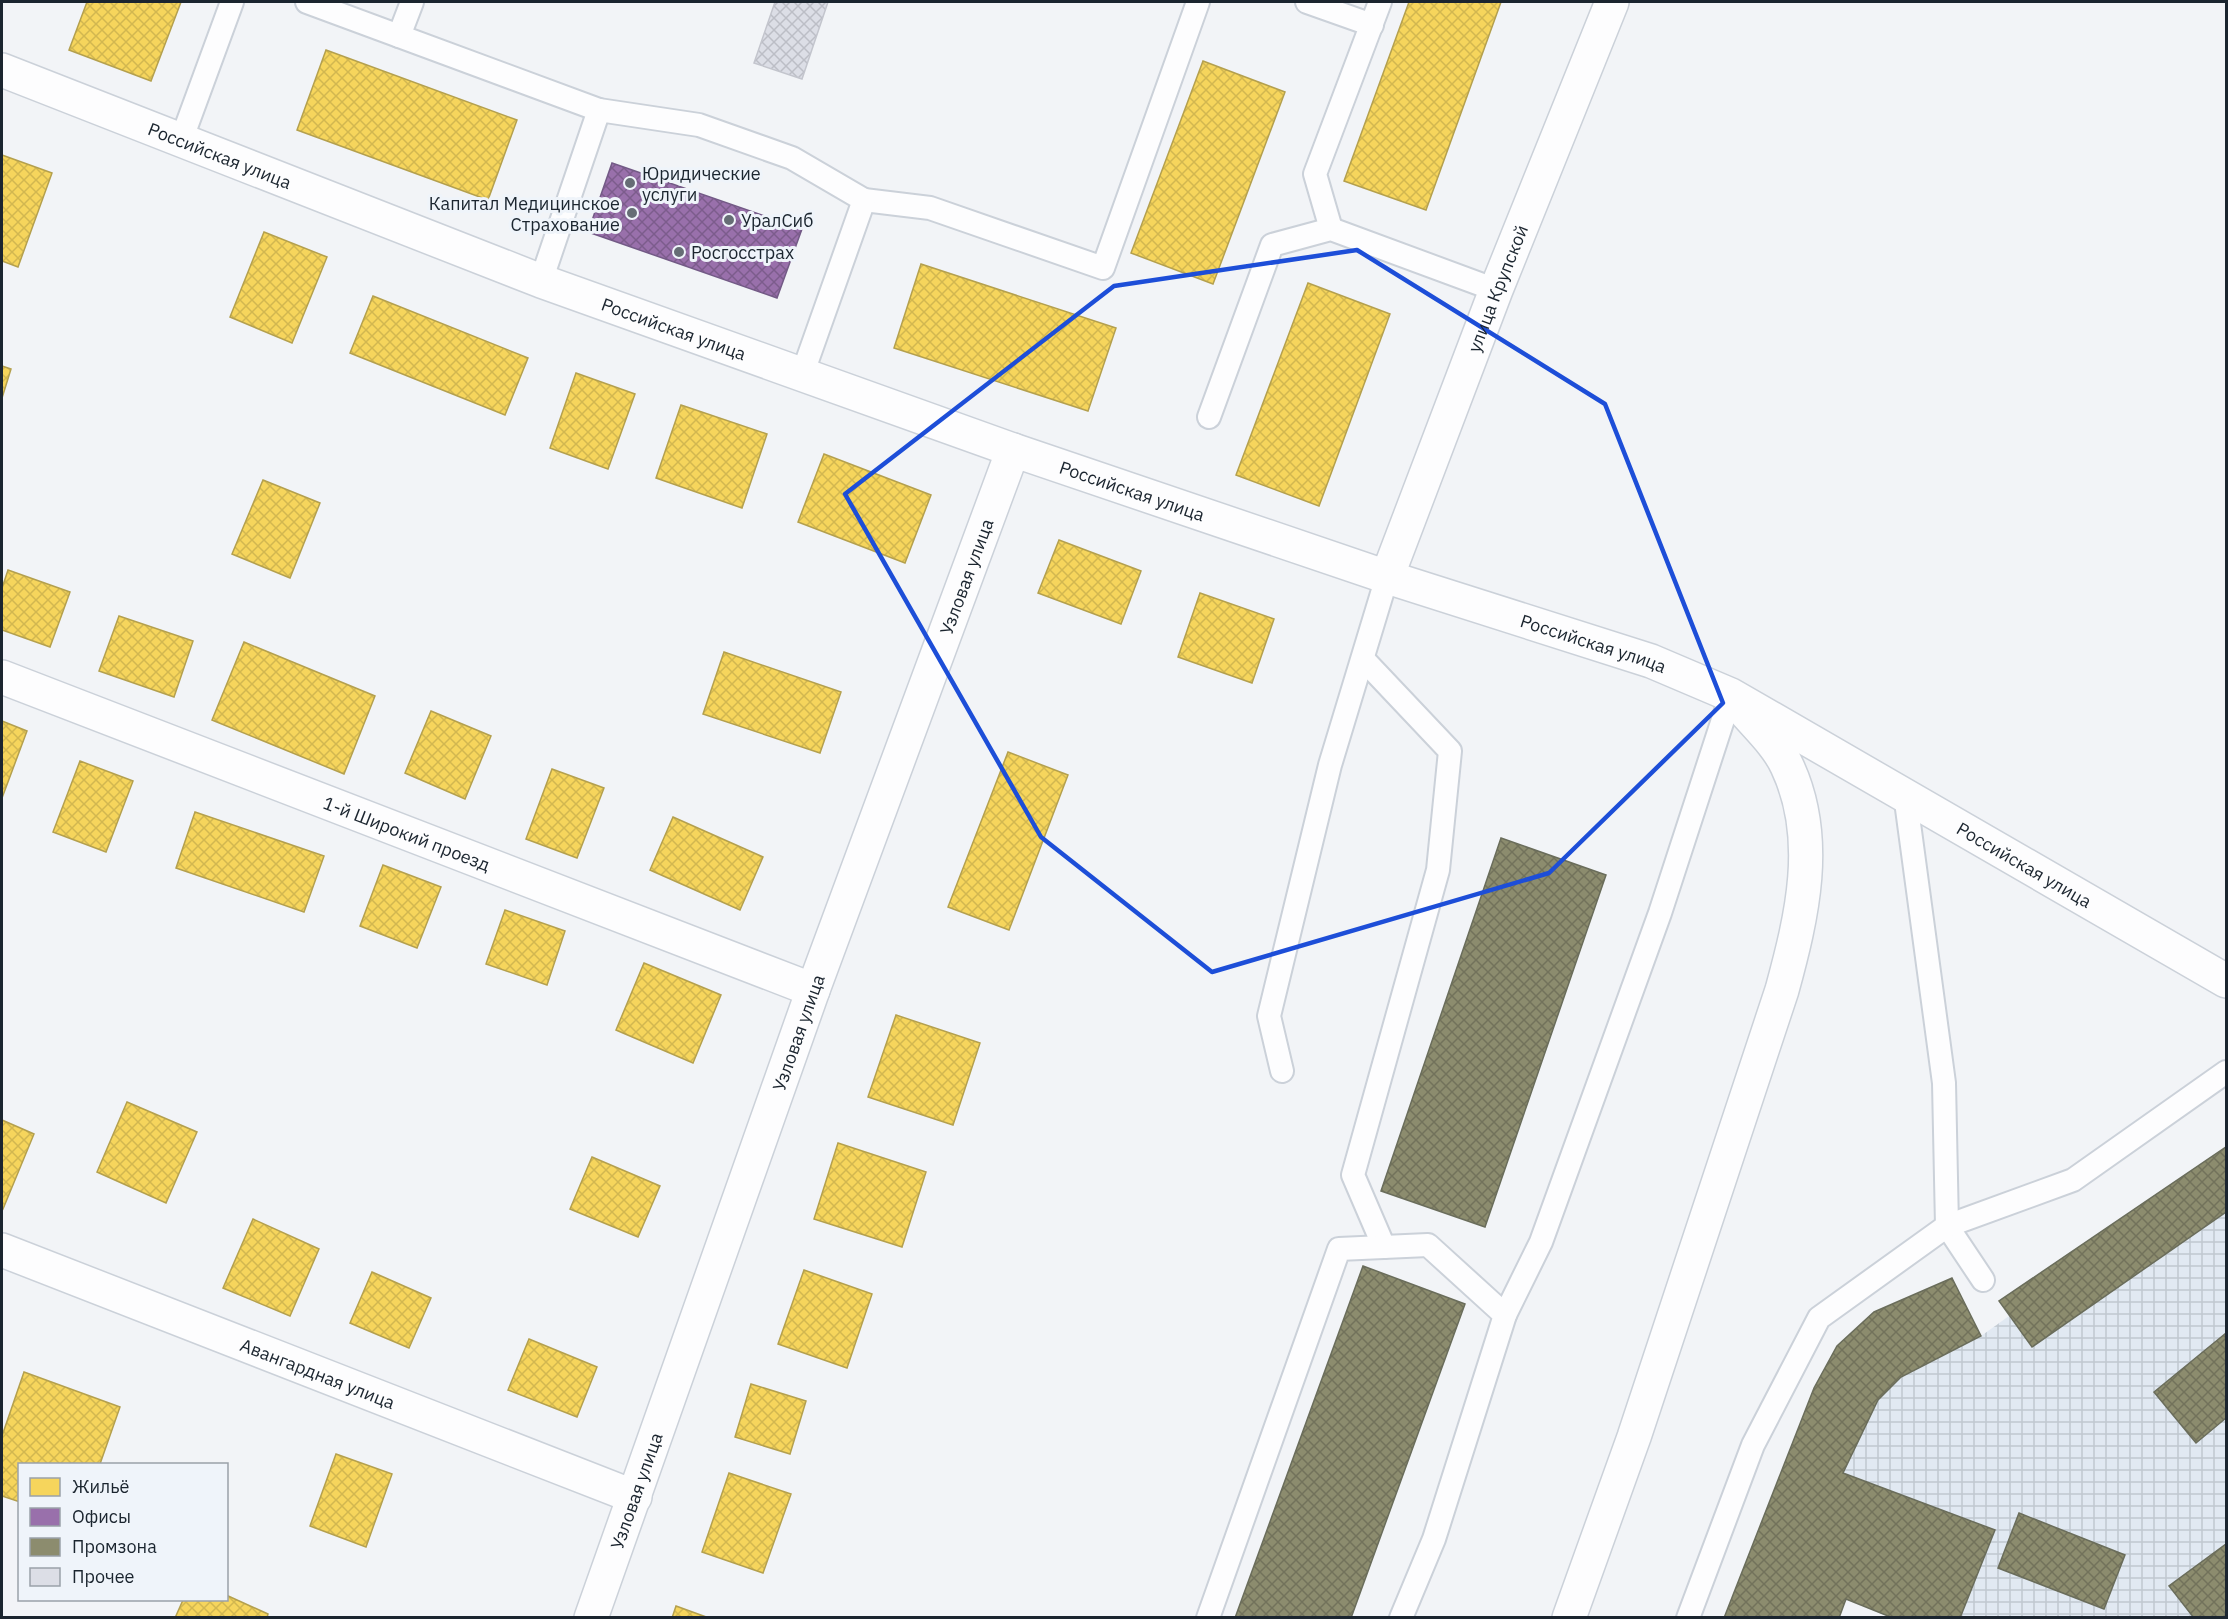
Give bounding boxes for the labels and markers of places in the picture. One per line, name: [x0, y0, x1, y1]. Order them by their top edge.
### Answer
place label: Юридические услуги: [642, 162, 761, 206]
marker: Юридические услуги: [623, 176, 637, 190]
place label: Капитал Медицинское Страхование: [429, 192, 620, 236]
marker: Капитал Медицинское Страхование: [625, 206, 639, 220]
place label: УралСиб: [741, 209, 813, 232]
marker: УралСиб: [722, 213, 736, 227]
place label: Росгосстрах: [691, 241, 794, 264]
marker: Росгосстрах: [672, 245, 686, 259]

